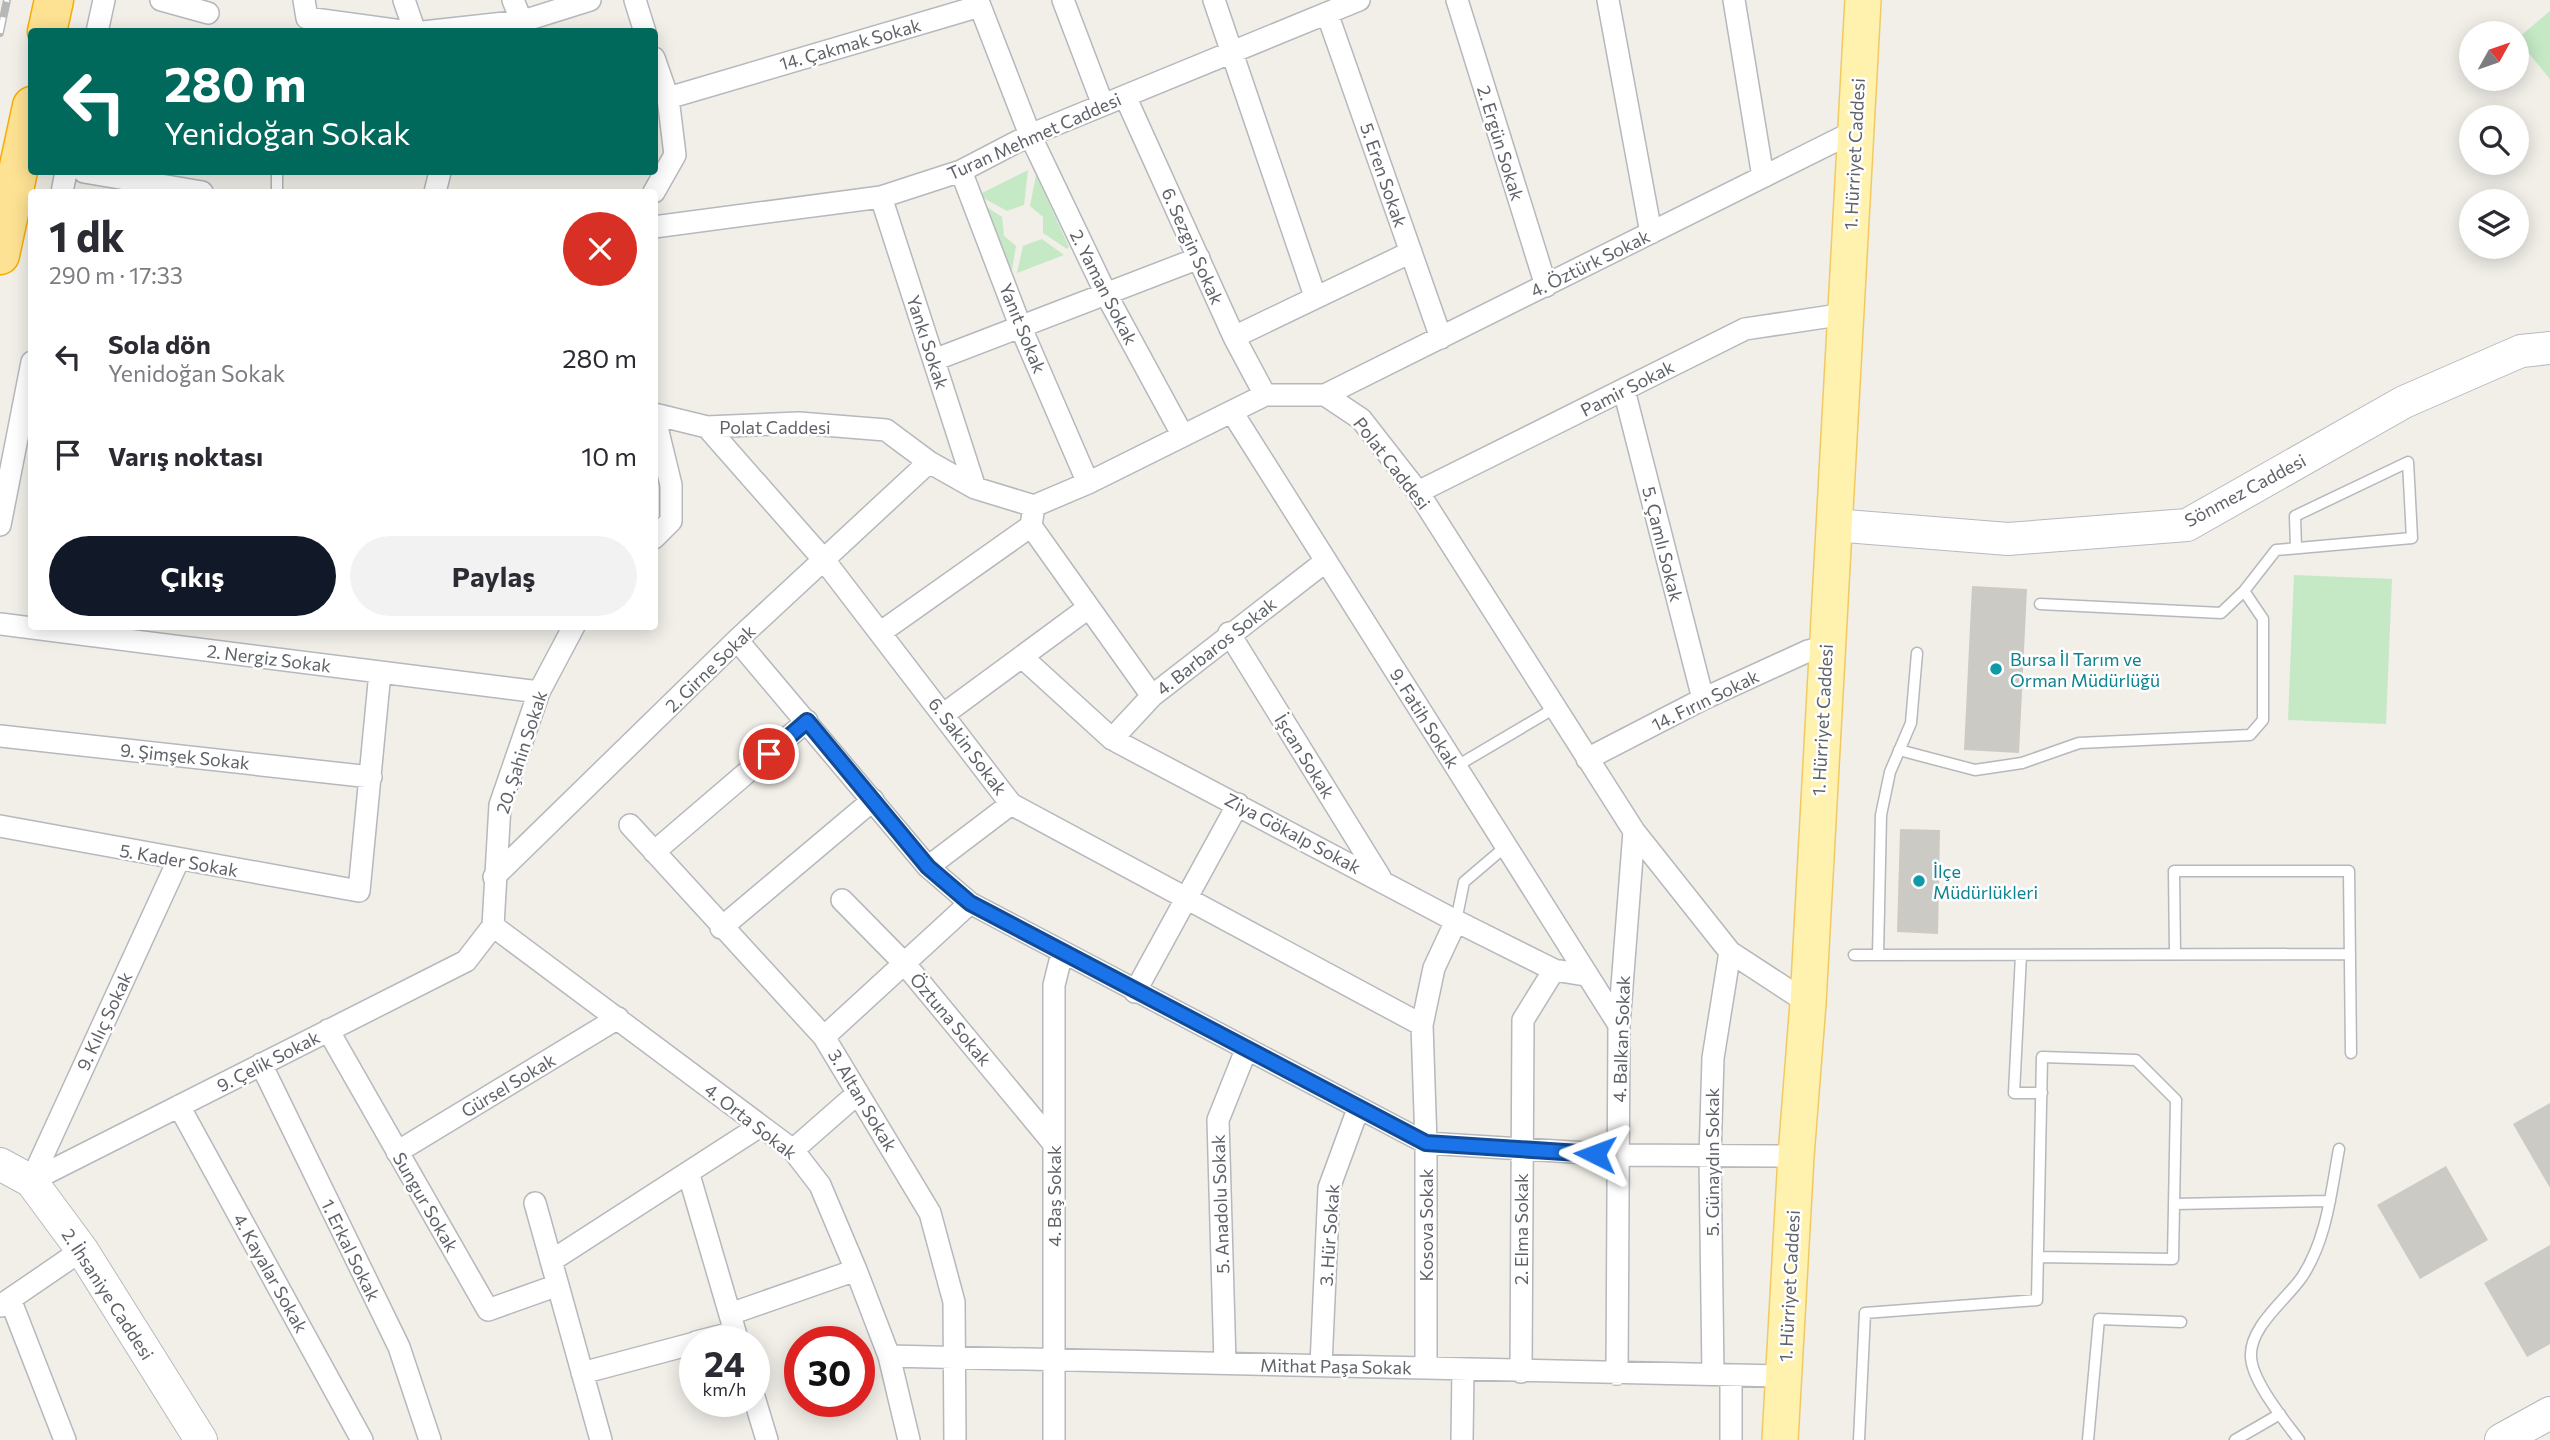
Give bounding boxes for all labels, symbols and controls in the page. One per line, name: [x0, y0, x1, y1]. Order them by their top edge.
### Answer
street label: 14. Çakmak Sokak: [777, 13, 923, 75]
north arrow: [2459, 21, 2529, 91]
map controls: [2459, 21, 2529, 259]
text: 280 m: [164, 52, 307, 112]
icon: left: [49, 56, 140, 147]
street label: 1. Hürriyet Caddesi: [1839, 78, 1869, 230]
street label: 2. Ergün Sokak: [1473, 83, 1529, 204]
street label: Turan Mehmet Caddesi: [944, 88, 1124, 184]
button: search: [2459, 105, 2529, 175]
text: Yenidoğan Sokak: [164, 112, 411, 152]
street label: 5. Eren Sokak: [1356, 120, 1412, 230]
street label: 6. Sezgin Sokak: [1157, 184, 1229, 308]
button: layers: [2459, 189, 2529, 259]
text: 1 dk: [49, 209, 125, 261]
button: close: [563, 212, 637, 286]
street label: 4. Öztürk Sokak: [1527, 224, 1653, 301]
street label: 2. Yaman Sokak: [1066, 226, 1143, 348]
text: 290 m · 17:33: [49, 261, 183, 289]
street label: Yanıt Sokak: [995, 280, 1051, 377]
street label: Yankı Sokak: [902, 292, 954, 392]
text: Sola dön: [108, 328, 211, 359]
icon: left: [49, 338, 87, 376]
text: 280 m: [562, 342, 637, 373]
street label: Pamir Sokak: [1577, 355, 1678, 421]
text: Yenidoğan Sokak: [108, 359, 285, 387]
street label: Polat Caddesi: [1349, 412, 1435, 514]
street label: Polat Caddesi: [719, 416, 831, 438]
icon: arrive: [49, 436, 87, 474]
text: Varış noktası: [108, 440, 263, 471]
text: 10 m: [581, 440, 637, 471]
street label: Sönmez Caddesi: [2181, 449, 2309, 531]
street label: 5. Çamlı Sokak: [1638, 484, 1688, 604]
button: Çıkış: [49, 536, 336, 616]
button: Paylaş: [350, 536, 637, 616]
street label: 4. Barbaros Sokak: [1152, 592, 1280, 700]
street label: 2. Girne Sokak: [661, 620, 760, 716]
street label: 2. Nergiz Sokak: [206, 639, 333, 677]
street label: 1. Hürriyet Caddesi: [1807, 644, 1837, 796]
place label: Bursa İl Tarım ve Orman Müdürlüğü: [2010, 648, 2160, 691]
marker: Bursa İl Tarım ve Orman Müdürlüğü: [1988, 661, 2004, 677]
street label: 9. Fatih Sokak: [1386, 664, 1465, 772]
street label: 14. Fırın Sokak: [1648, 664, 1762, 735]
street label: 20. Şahin Sokak: [491, 688, 551, 816]
street label: 6. Sakin Sokak: [924, 693, 1012, 799]
street label: İşcan Sokak: [1270, 710, 1340, 803]
pin: [739, 724, 799, 784]
icon: arrive: [750, 735, 788, 773]
street label: 9. Şimşek Sokak: [119, 738, 251, 774]
street label: Ziya Gökalp Sokak: [1221, 788, 1365, 878]
street label: 5. Kader Sokak: [118, 839, 240, 881]
place label: İlçe Müdürlükleri: [1933, 860, 2038, 903]
marker: İlçe Müdürlükleri: [1911, 873, 1927, 889]
street label: 9. Kılıç Sokak: [71, 968, 137, 1074]
street label: Öztuna Sokak: [906, 968, 996, 1070]
street label: 4. Balkan Sokak: [1608, 975, 1634, 1103]
street label: 9. Çelik Sokak: [213, 1025, 323, 1096]
street label: 3. Altan Sokak: [824, 1045, 902, 1155]
street label: Gürsel Sokak: [457, 1048, 559, 1122]
street label: 4. Orta Sokak: [701, 1078, 802, 1164]
street label: 5. Günaydın Sokak: [1701, 1087, 1723, 1236]
position arrow: [1558, 1117, 1632, 1191]
street label: 5. Anadolu Sokak: [1207, 1134, 1233, 1274]
street label: 4. Baş Sokak: [1043, 1145, 1065, 1247]
street label: Sungur Sokak: [389, 1148, 464, 1256]
street label: Kosova Sokak: [1415, 1168, 1437, 1281]
street label: 2. Elma Sokak: [1510, 1173, 1532, 1285]
street label: 3. Hür Sokak: [1314, 1183, 1344, 1287]
street label: 1. Erkal Sokak: [317, 1195, 385, 1305]
street label: 4. Kayalar Sokak: [229, 1209, 313, 1337]
street label: 1. Hürriyet Caddesi: [1774, 1210, 1804, 1362]
street label: 2. İhsaniye Caddesi: [57, 1224, 159, 1364]
speed limit sign: 30: [784, 1326, 875, 1417]
text: 24: [704, 1341, 745, 1384]
street label: Mithat Paşa Sokak: [1260, 1354, 1412, 1378]
text: km/h: [703, 1378, 746, 1400]

